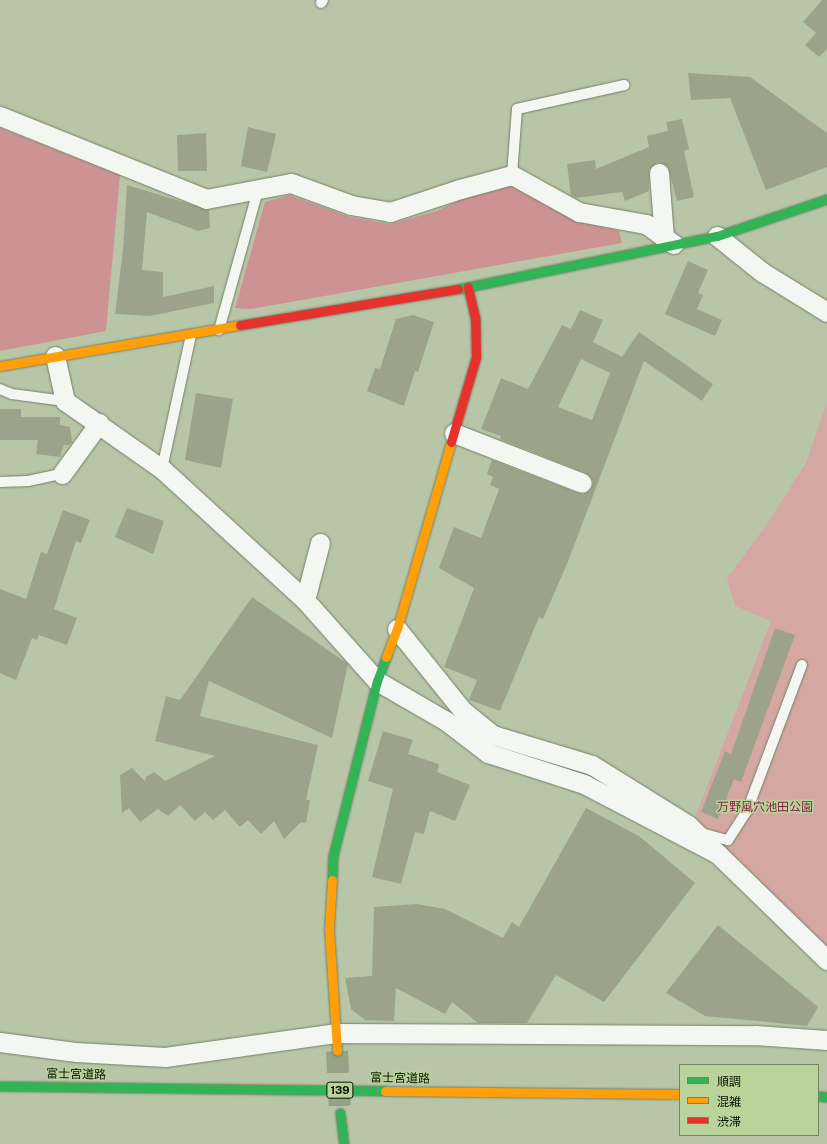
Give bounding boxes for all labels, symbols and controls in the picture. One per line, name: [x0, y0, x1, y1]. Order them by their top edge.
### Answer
park label: 万野風穴池田公園: [717, 801, 813, 815]
legend: [679, 1064, 819, 1136]
street label: 富士宮道路: [46, 1067, 106, 1083]
street label: 富士宮道路: [370, 1071, 430, 1087]
text: 順調: [717, 1075, 741, 1089]
road number: 139: [326, 1081, 354, 1099]
text: 混雑: [717, 1095, 741, 1109]
text: 渋滞: [717, 1115, 741, 1129]

